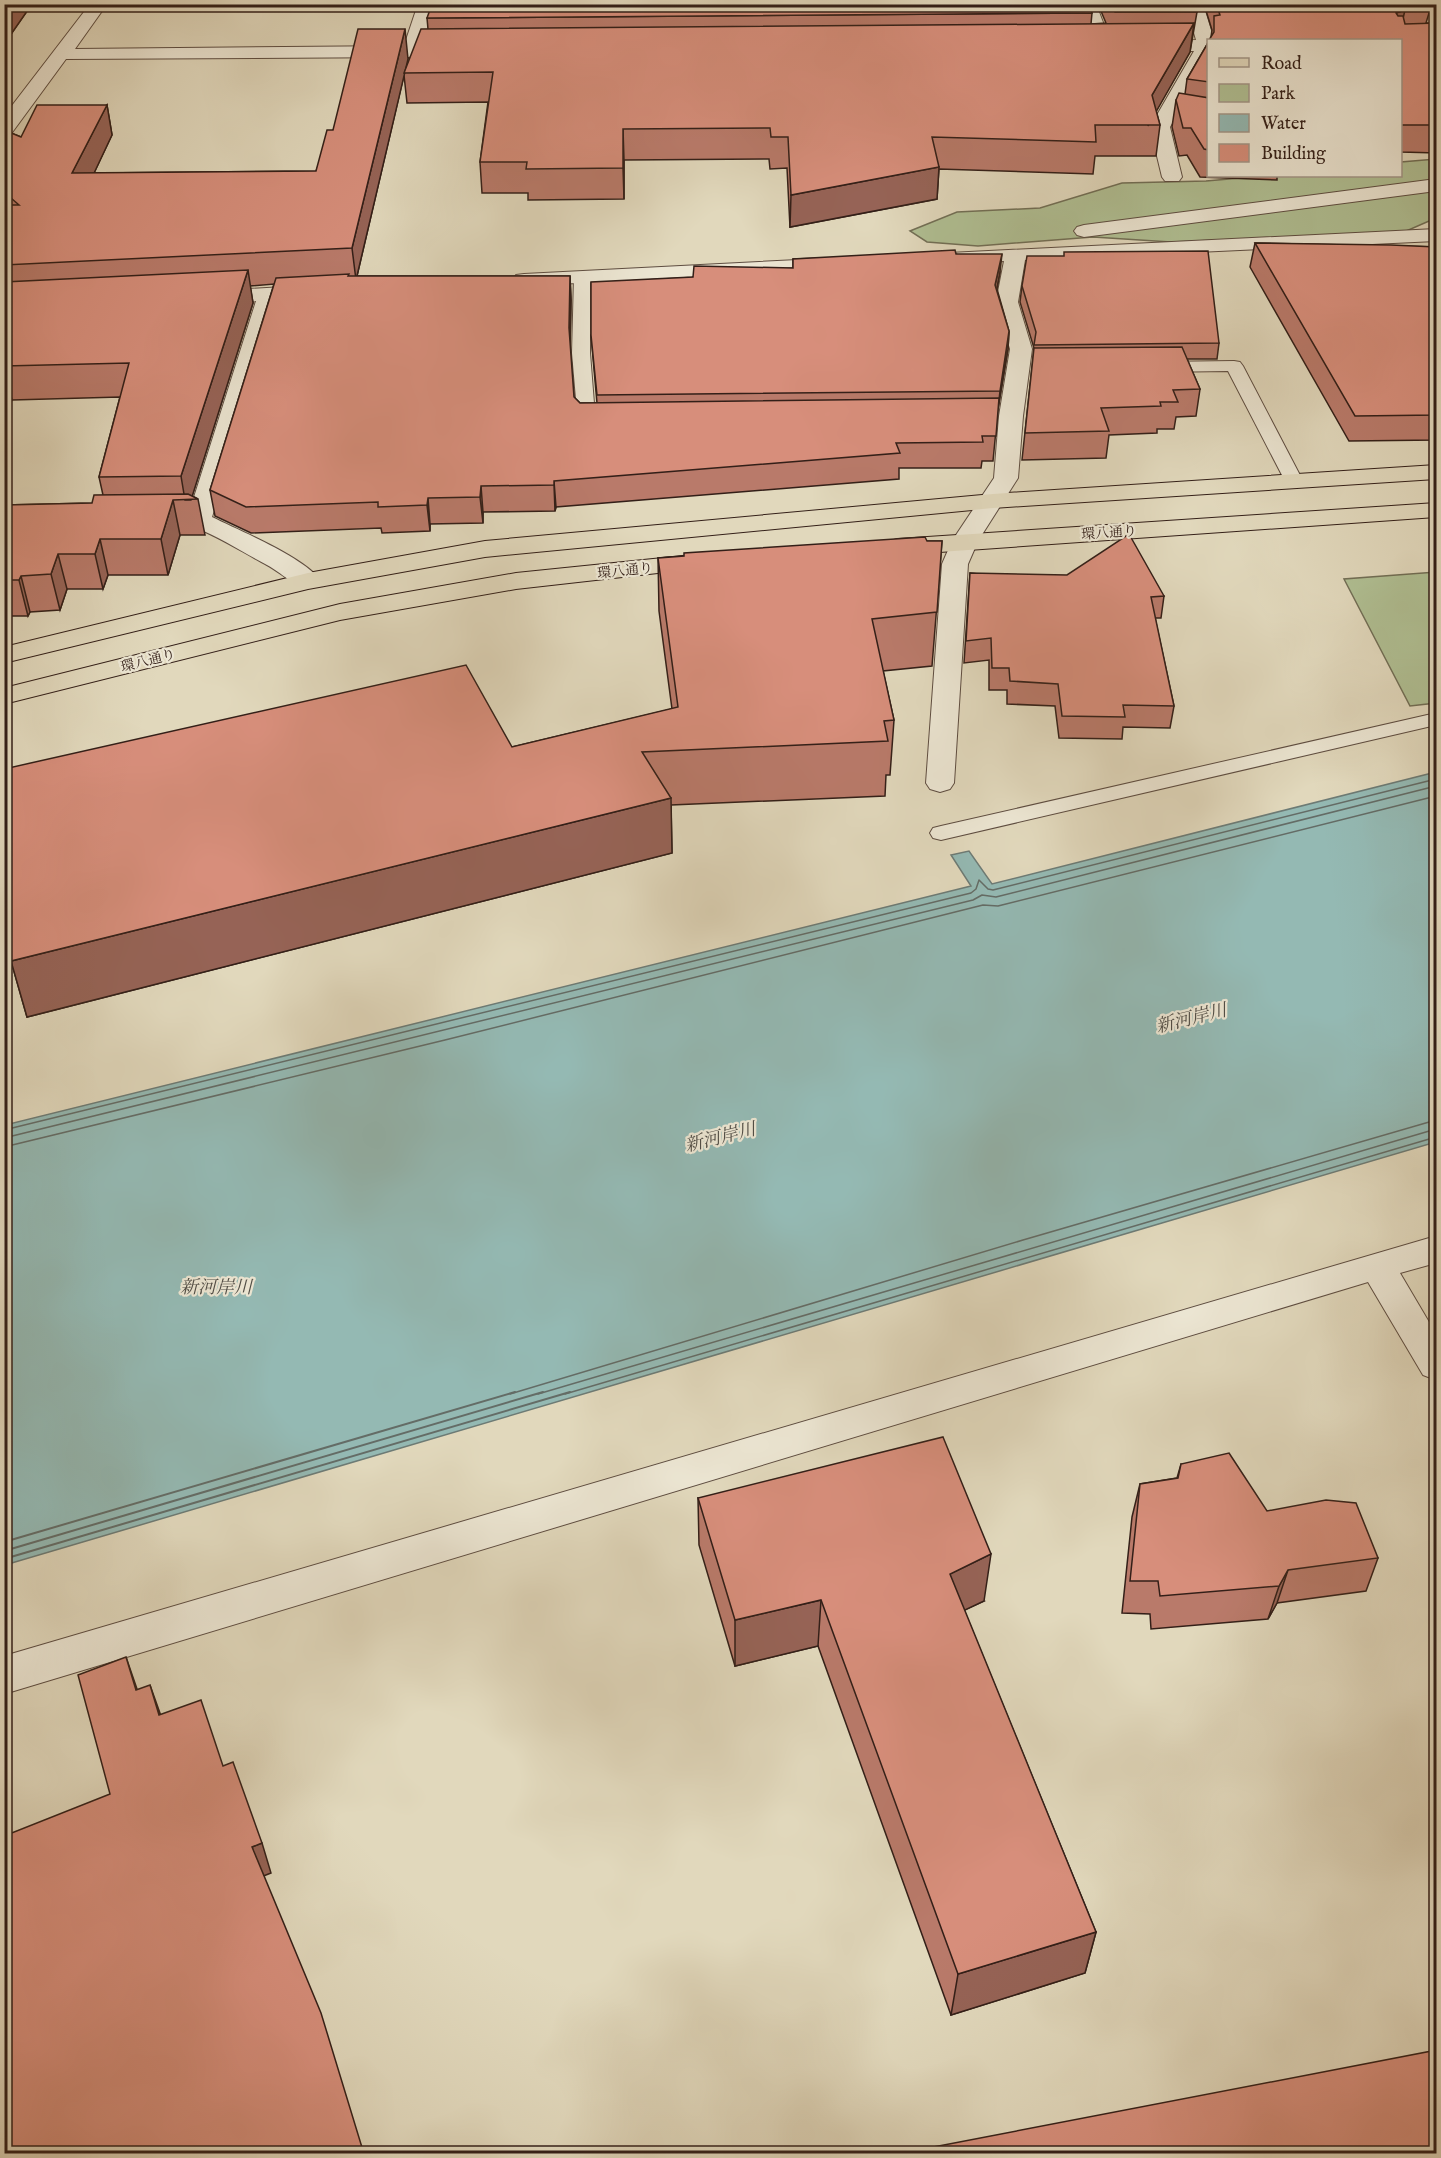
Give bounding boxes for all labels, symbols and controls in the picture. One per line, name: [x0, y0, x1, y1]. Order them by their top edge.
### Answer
legend: [1207, 39, 1402, 177]
text: Road: [1261, 53, 1302, 76]
text: Park: [1261, 83, 1296, 106]
text: Water: [1261, 113, 1306, 136]
text: Building: [1261, 143, 1326, 166]
street label: 環八通り: [1081, 522, 1138, 544]
street label: 環八通り: [596, 559, 654, 583]
street label: 環八通り: [119, 645, 178, 676]
water label: 新河岸川: [1154, 999, 1231, 1039]
water label: 新河岸川: [683, 1118, 760, 1158]
water label: 新河岸川: [180, 1277, 254, 1300]

